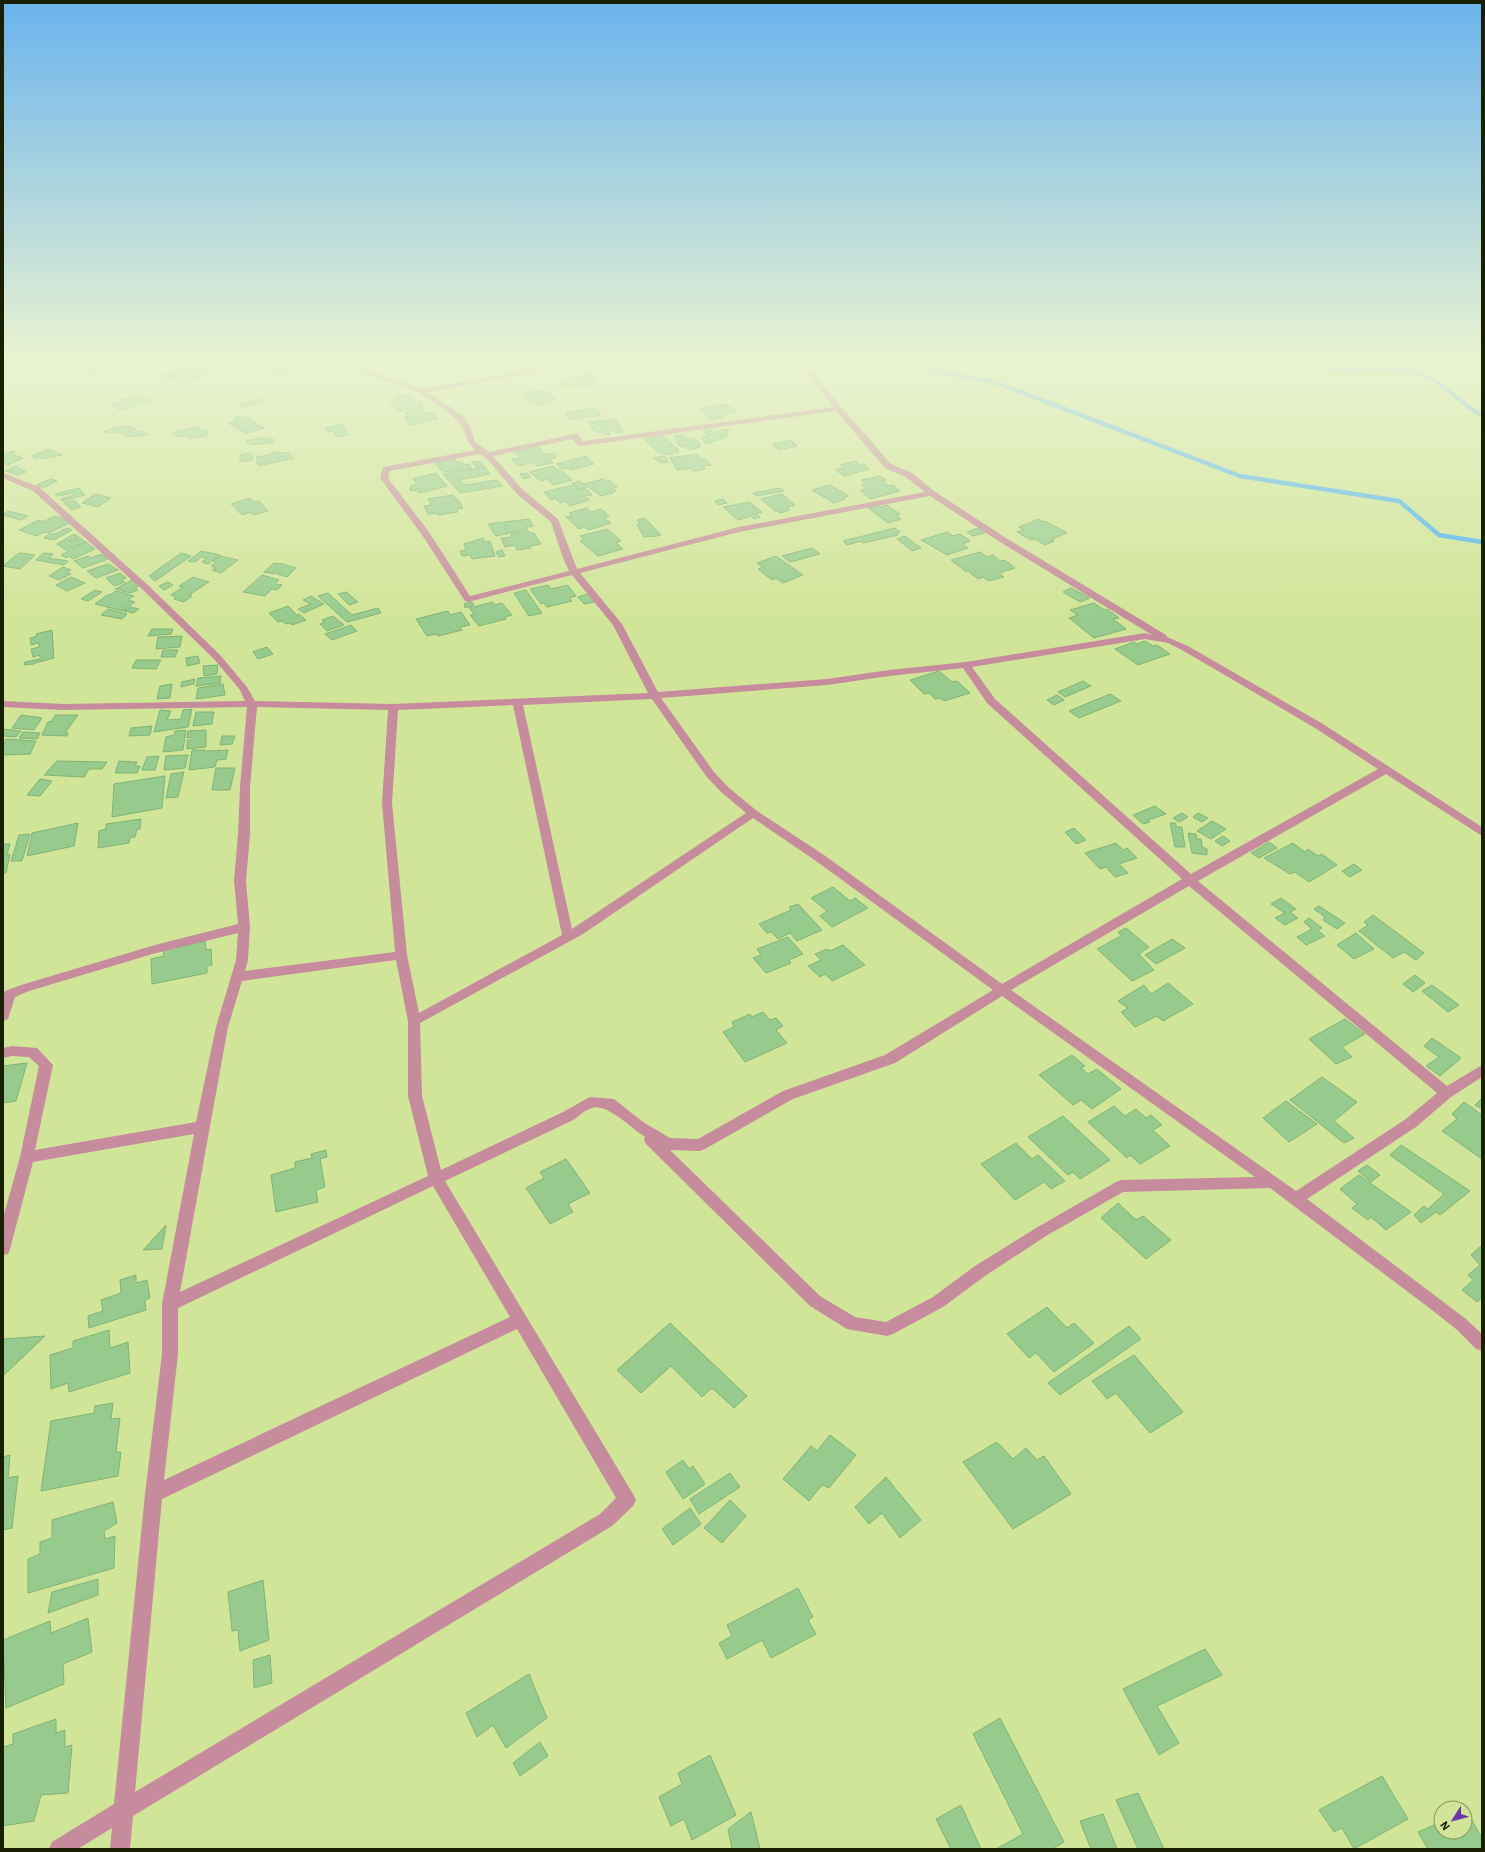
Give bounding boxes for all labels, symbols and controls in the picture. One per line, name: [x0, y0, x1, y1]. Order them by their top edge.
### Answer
north arrow: [1433, 1800, 1473, 1840]
text: N: [1437, 1819, 1453, 1833]

